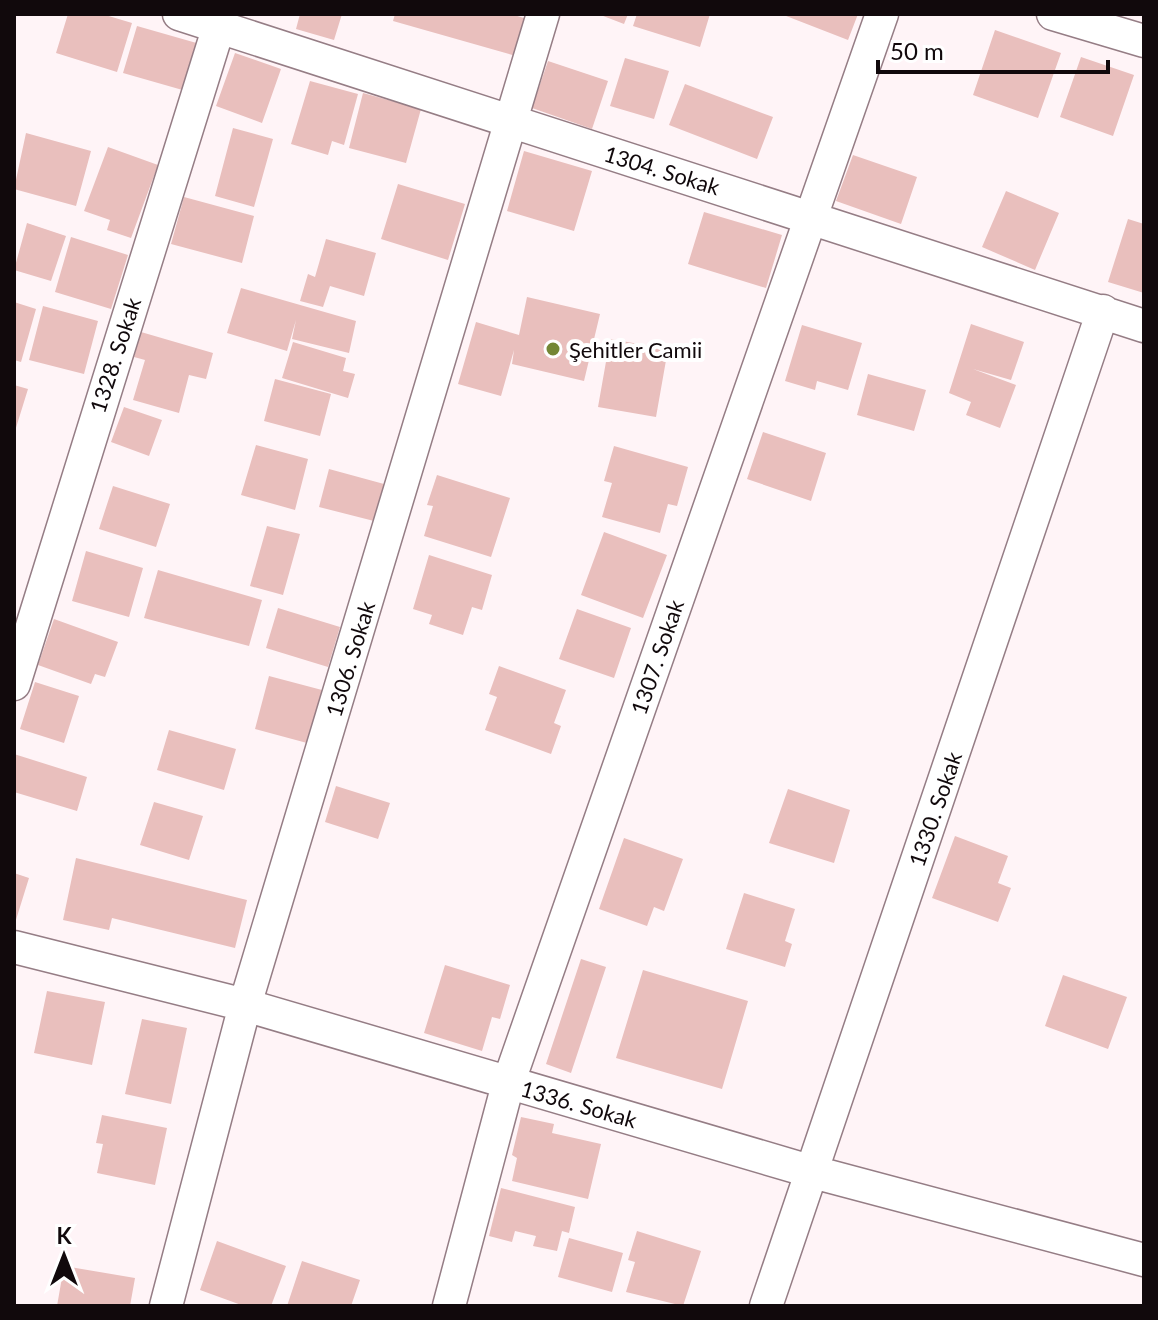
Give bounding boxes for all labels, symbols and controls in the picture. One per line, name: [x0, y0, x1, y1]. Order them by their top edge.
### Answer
scale bar: [878, 24, 1108, 74]
text: 50 m: [890, 36, 944, 65]
street label: 1304. Sokak: [601, 140, 724, 201]
street label: 1328. Sokak: [84, 293, 147, 416]
place label: Şehitler Camii: [569, 336, 702, 363]
marker: Şehitler Camii: [544, 340, 562, 358]
street label: 1307. Sokak: [625, 595, 689, 718]
street label: 1306. Sokak: [320, 597, 381, 720]
street label: 1330. Sokak: [903, 747, 967, 870]
street label: 1336. Sokak: [518, 1075, 641, 1134]
north arrow: [24, 1216, 104, 1296]
text: K: [56, 1222, 72, 1249]

